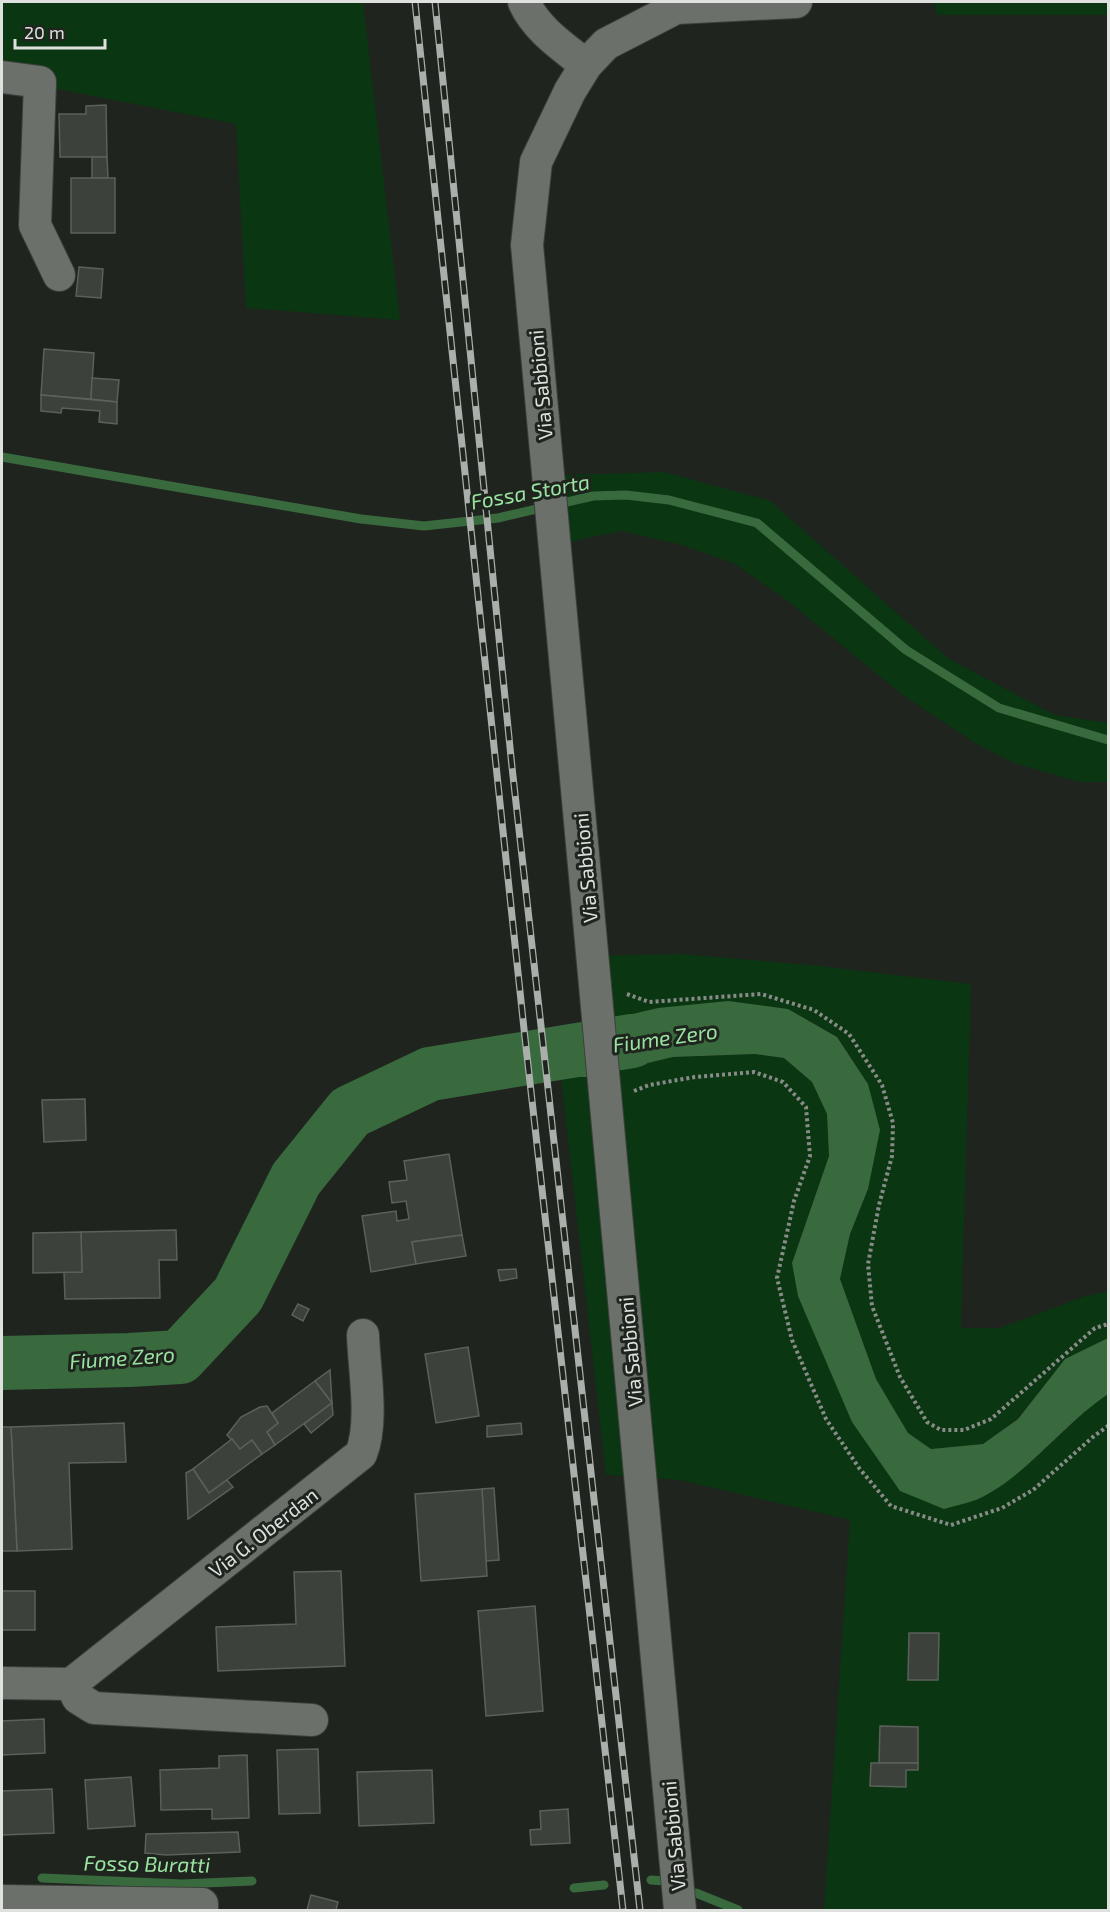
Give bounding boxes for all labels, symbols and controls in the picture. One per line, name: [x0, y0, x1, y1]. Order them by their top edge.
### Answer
scale bar: [15, 12, 105, 50]
text: 20 m: [24, 21, 65, 43]
street label: Via Sabbioni: [523, 329, 557, 441]
water label: Fossa Storta: [468, 468, 592, 514]
street label: Via Sabbioni: [568, 812, 602, 924]
water label: Fiume Zero: [611, 1017, 719, 1057]
street label: Via Sabbioni: [613, 1296, 647, 1408]
water label: Fiume Zero: [68, 1341, 176, 1373]
street label: Via G. Oberdan: [204, 1482, 322, 1582]
street label: Via Sabbioni: [656, 1780, 690, 1892]
water label: Fosso Buratti: [83, 1849, 211, 1877]

